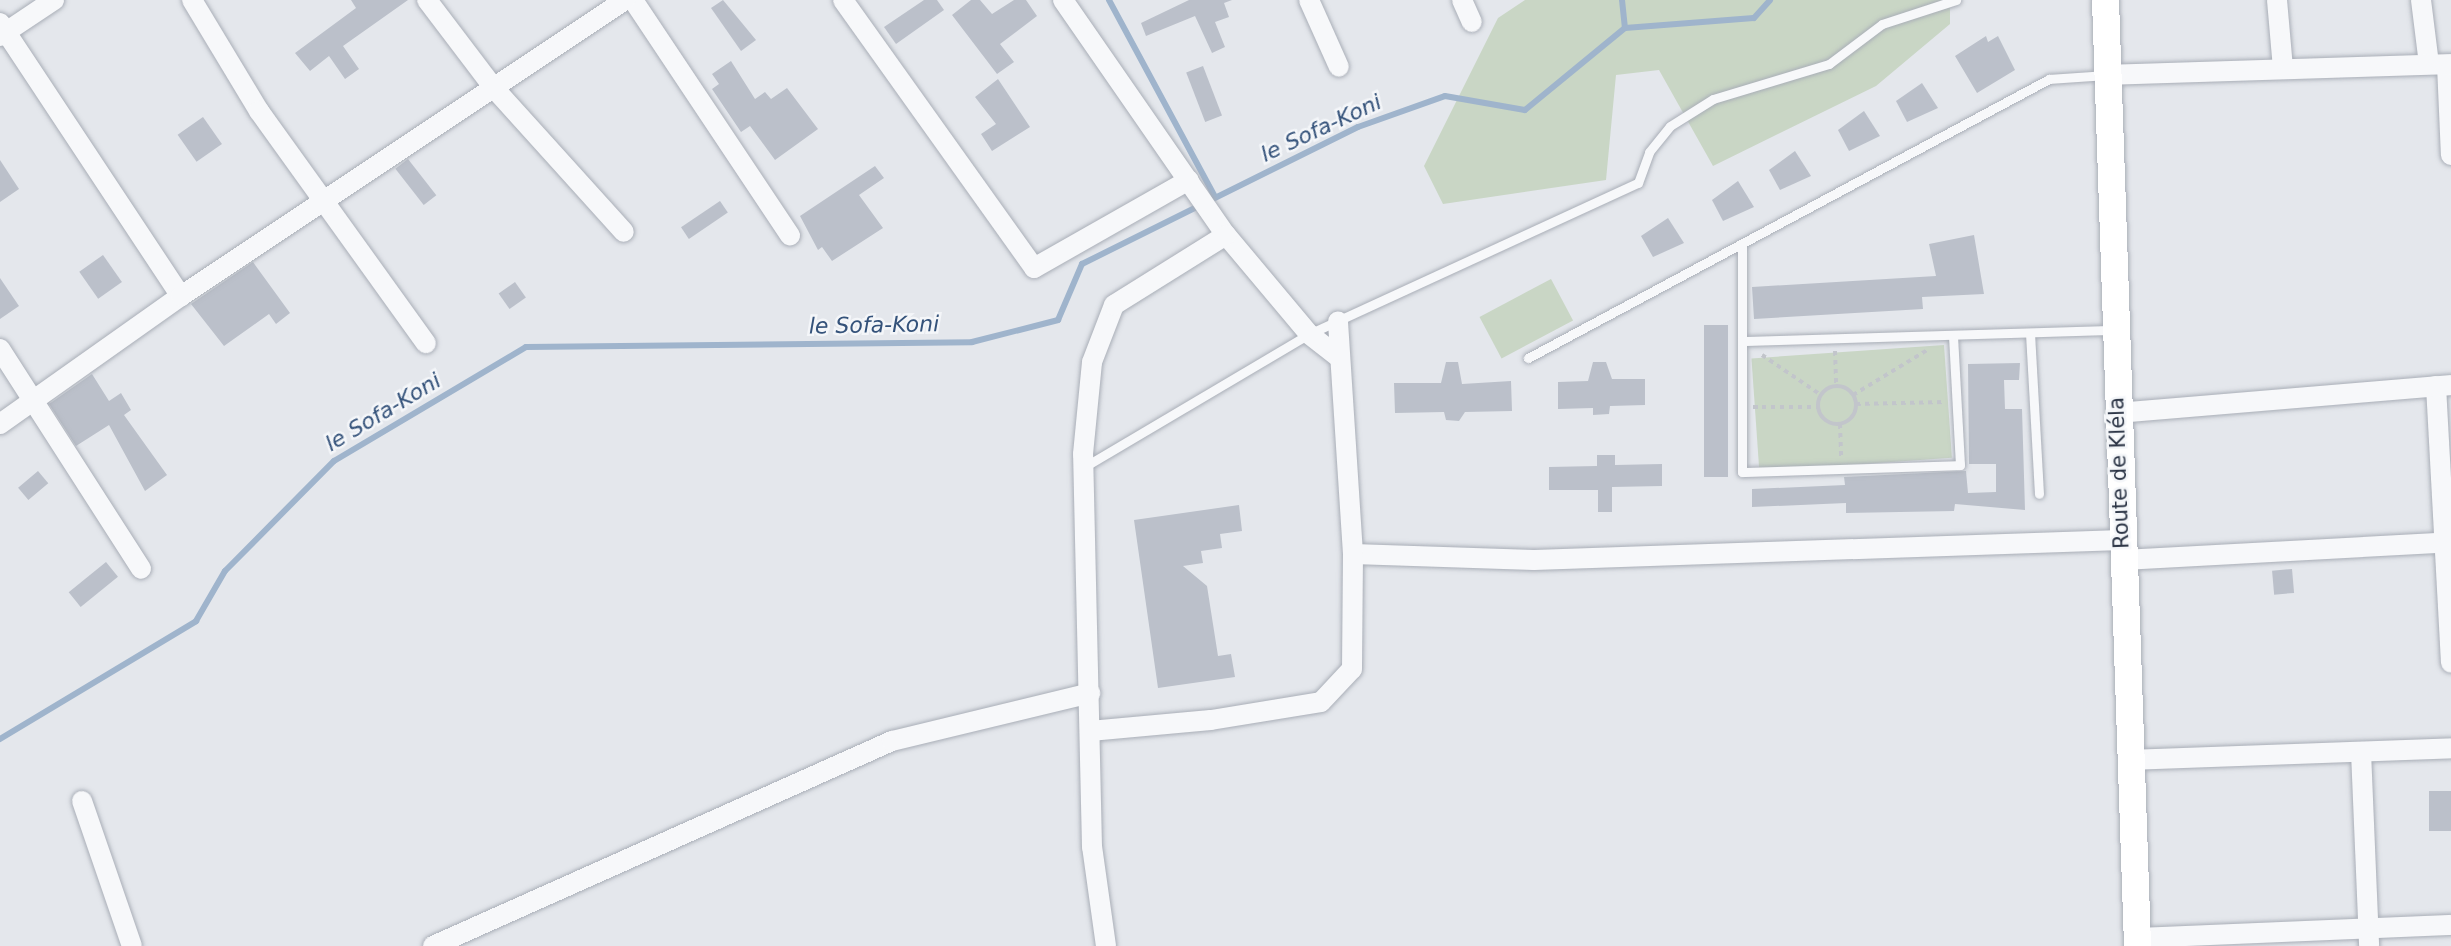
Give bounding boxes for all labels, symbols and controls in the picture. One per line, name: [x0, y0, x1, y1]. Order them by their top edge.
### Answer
water label: le Sofa-Koni: [1256, 88, 1386, 168]
water label: le Sofa-Koni: [809, 311, 939, 339]
water label: le Sofa-Koni: [320, 367, 446, 457]
street label: Route de Kléla: [2104, 397, 2134, 549]

